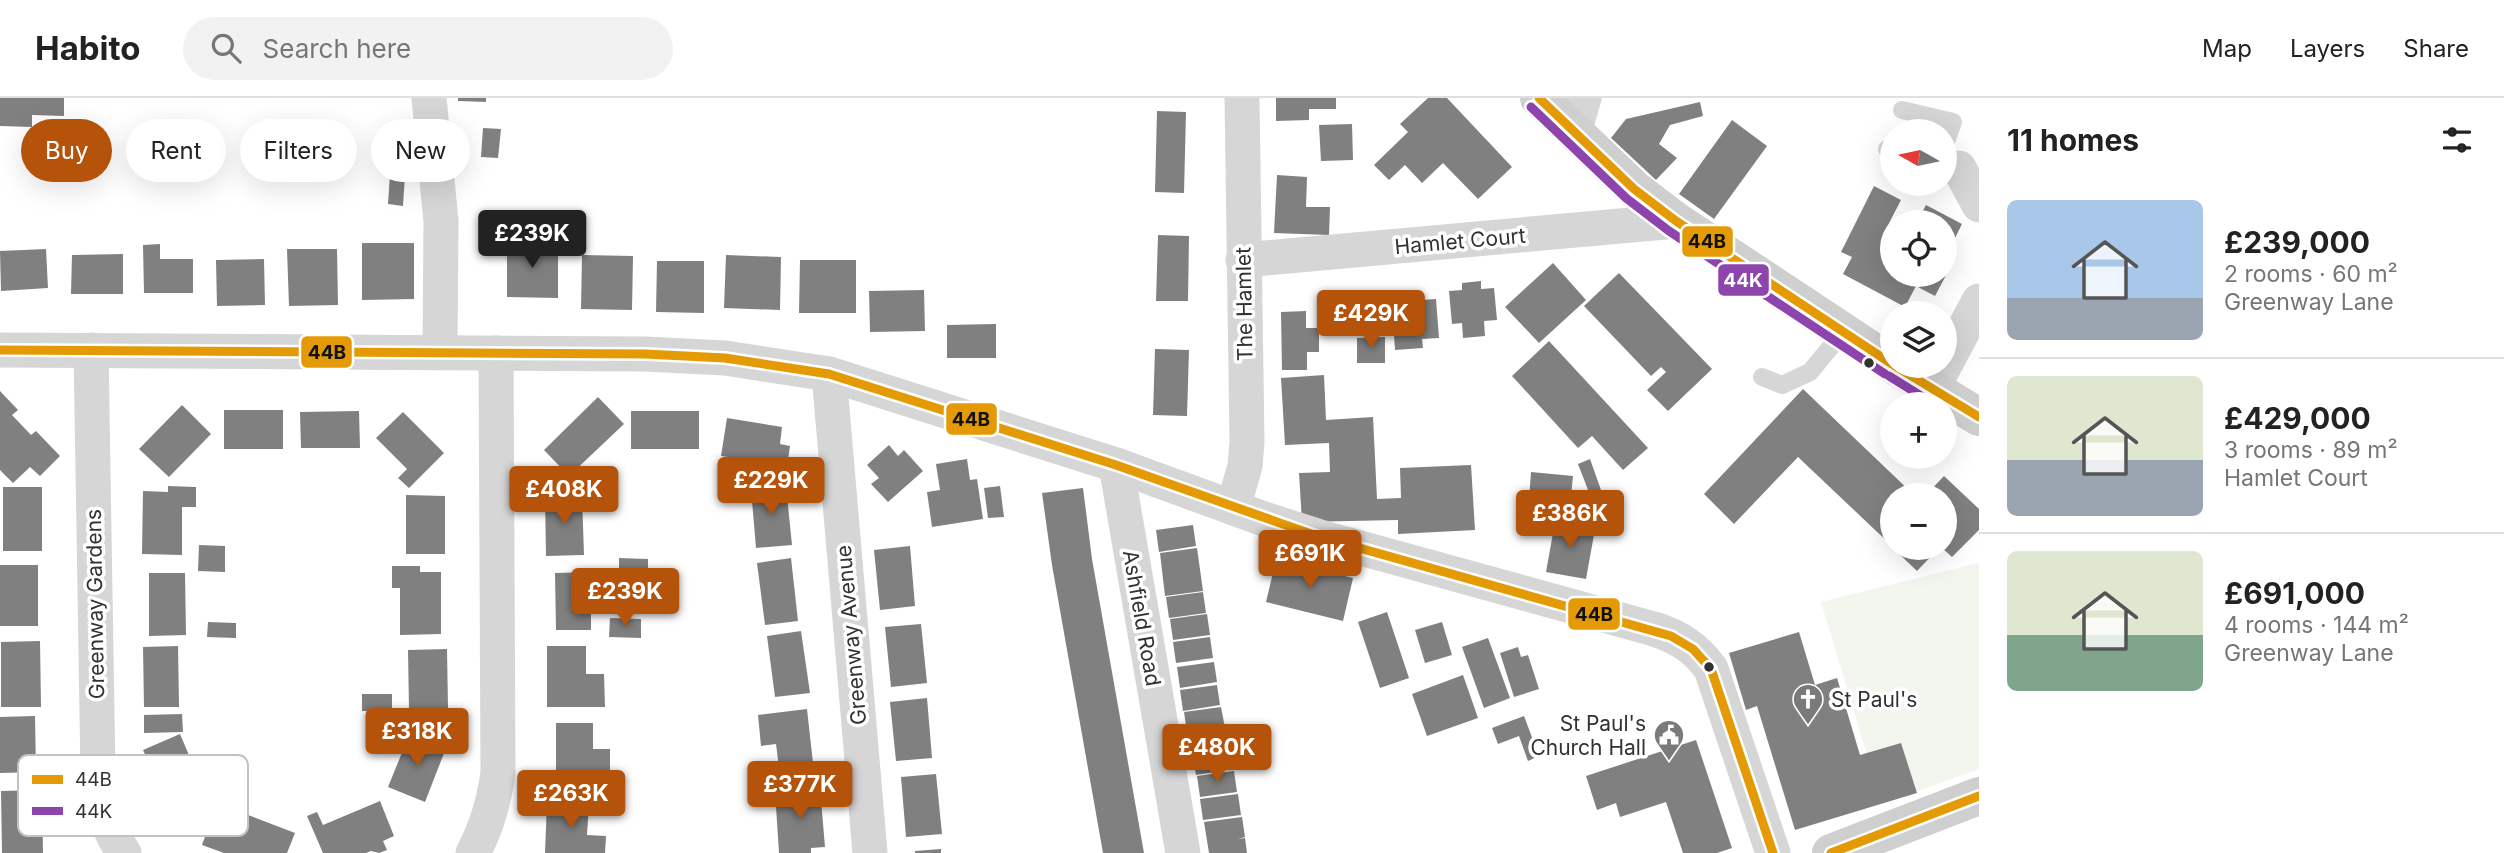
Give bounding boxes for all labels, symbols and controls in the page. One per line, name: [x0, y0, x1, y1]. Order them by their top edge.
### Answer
search box: [183, 17, 673, 80]
text: Habito: [35, 28, 141, 68]
icon: search: [207, 29, 245, 67]
text: Search here: [263, 33, 411, 64]
text: Map: [2202, 34, 2252, 63]
text: Layers: [2290, 34, 2365, 63]
text: Share: [2403, 34, 2469, 63]
chip: Buy: [21, 119, 112, 182]
chip: Rent: [126, 119, 226, 182]
chip: Filters: [240, 119, 357, 182]
chip: New: [371, 119, 470, 182]
north arrow: [1880, 119, 1956, 196]
map controls: [1880, 119, 1957, 560]
icon: filters: [2438, 121, 2476, 159]
text: 11 homes: [2007, 122, 2139, 158]
button: locate: [1880, 210, 1957, 287]
pin: £239K: [483, 211, 581, 270]
text: £239K: [494, 219, 570, 247]
street label: Hamlet Court: [1393, 223, 1527, 259]
text: £239,000: [2224, 224, 2370, 260]
line badge: 44B: [1681, 225, 1734, 258]
icon: home: [2063, 228, 2147, 312]
text: 44B: [1688, 230, 1726, 253]
street label: The Hamlet: [1231, 247, 1257, 361]
text: 2 rooms · 60 m²: [2224, 260, 2398, 288]
line badge: 44K: [1717, 263, 1770, 297]
text: 44K: [1723, 269, 1763, 292]
text: Greenway Lane: [2224, 288, 2394, 316]
pin: £429K: [1322, 290, 1420, 350]
text: £429K: [1333, 299, 1409, 327]
button: layers: [1880, 301, 1957, 378]
line badge: 44B: [300, 335, 353, 369]
text: 44B: [308, 341, 346, 364]
unlabelled marker: [1862, 356, 1876, 370]
button: +: [1880, 392, 1957, 469]
text: £429,000: [2224, 400, 2371, 436]
line badge: 44B: [945, 402, 998, 436]
icon: home: [2063, 404, 2147, 488]
text: 44B: [952, 408, 990, 431]
text: 3 rooms · 89 m²: [2224, 436, 2398, 464]
pin: £229K: [722, 458, 820, 517]
text: Hamlet Court: [2224, 464, 2368, 492]
pin: £408K: [515, 466, 613, 526]
text: £229K: [733, 466, 809, 494]
text: £408K: [525, 475, 603, 503]
button: −: [1880, 483, 1957, 560]
pin: £386K: [1521, 490, 1619, 550]
text: £386K: [1532, 499, 1608, 527]
street label: Greenway Gardens: [81, 509, 109, 699]
pin: £691K: [1261, 531, 1359, 590]
text: £691K: [1274, 539, 1346, 567]
street label: Greenway Avenue: [831, 544, 871, 726]
street label: Ashfield Road: [1118, 548, 1166, 688]
pin: £239K: [576, 568, 674, 628]
text: £691,000: [2224, 575, 2365, 611]
text: £239K: [587, 577, 663, 605]
icon: home: [2063, 579, 2147, 663]
line badge: 44B: [1567, 597, 1621, 631]
text: 44B: [1575, 603, 1613, 626]
text: 4 rooms · 144 m²: [2224, 611, 2409, 639]
text: Greenway Lane: [2224, 639, 2394, 667]
unlabelled marker: [1702, 660, 1716, 674]
church icon: St Paul's: [1791, 682, 1825, 726]
place label: St Paul's: [1831, 687, 1917, 712]
pin: £318K: [368, 708, 466, 768]
place label: St Paul's Church Hall: [1530, 711, 1646, 760]
text: £318K: [382, 717, 452, 745]
public building icon: St Paul's Church Hall: [1652, 718, 1686, 762]
pin: £480K: [1168, 724, 1266, 784]
text: £480K: [1178, 733, 1256, 761]
legend: [18, 755, 248, 836]
pin: £377K: [751, 762, 849, 821]
text: 44B: [75, 768, 112, 791]
pin: £263K: [522, 770, 620, 830]
text: £377K: [763, 770, 837, 798]
text: £263K: [533, 779, 609, 807]
text: 44K: [75, 800, 113, 823]

